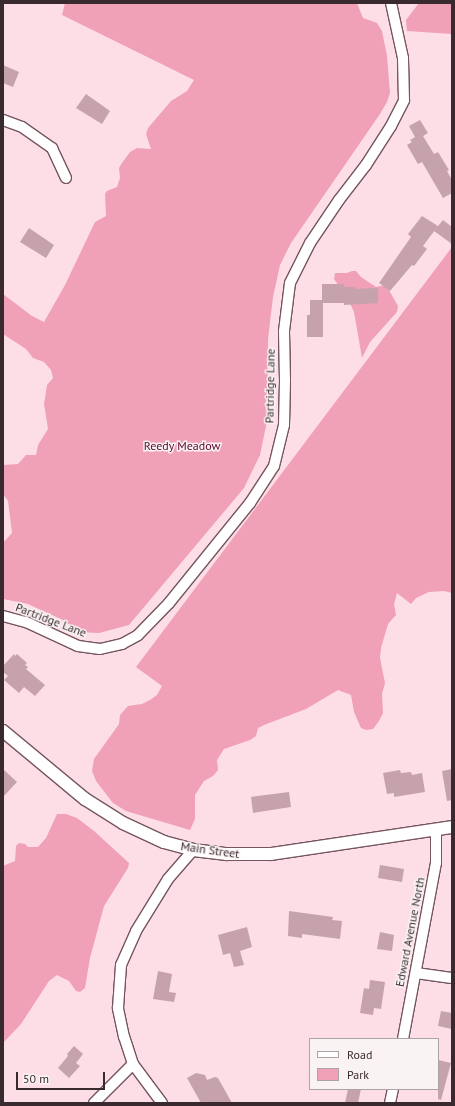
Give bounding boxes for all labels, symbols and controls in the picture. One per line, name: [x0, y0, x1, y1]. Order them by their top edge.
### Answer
street label: Partridge Lane: [262, 348, 278, 424]
park label: Reedy Meadow: [144, 439, 220, 453]
street label: Partridge Lane: [13, 600, 89, 640]
street label: Main Street: [180, 839, 240, 861]
street label: Edward Avenue North: [392, 876, 428, 988]
legend: [309, 1038, 439, 1090]
text: Road: [347, 1047, 372, 1062]
scale bar: [18, 1064, 107, 1090]
text: Park: [347, 1067, 369, 1082]
text: 50 m: [23, 1071, 49, 1086]

